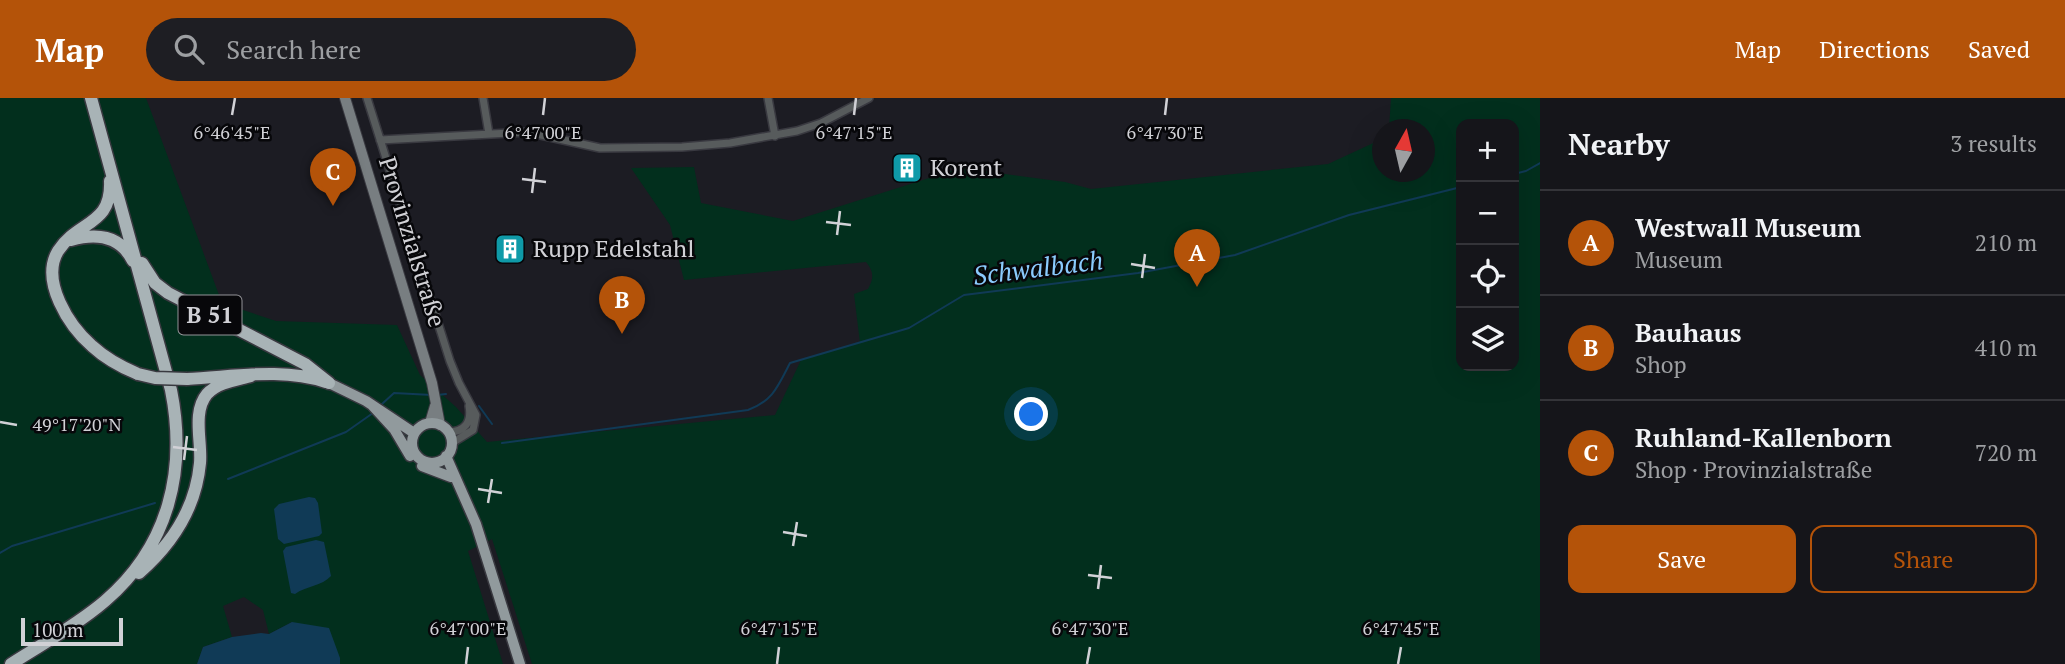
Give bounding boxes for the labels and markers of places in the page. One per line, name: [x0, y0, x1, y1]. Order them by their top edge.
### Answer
pin: C: [310, 148, 356, 206]
building icon: Korent: [890, 151, 924, 185]
place label: Korent: [930, 151, 1002, 183]
pin: A: [1174, 229, 1220, 287]
building icon: Rupp Edelstahl: [493, 232, 527, 266]
place label: Rupp Edelstahl: [533, 232, 694, 264]
pin: B: [599, 276, 645, 334]

